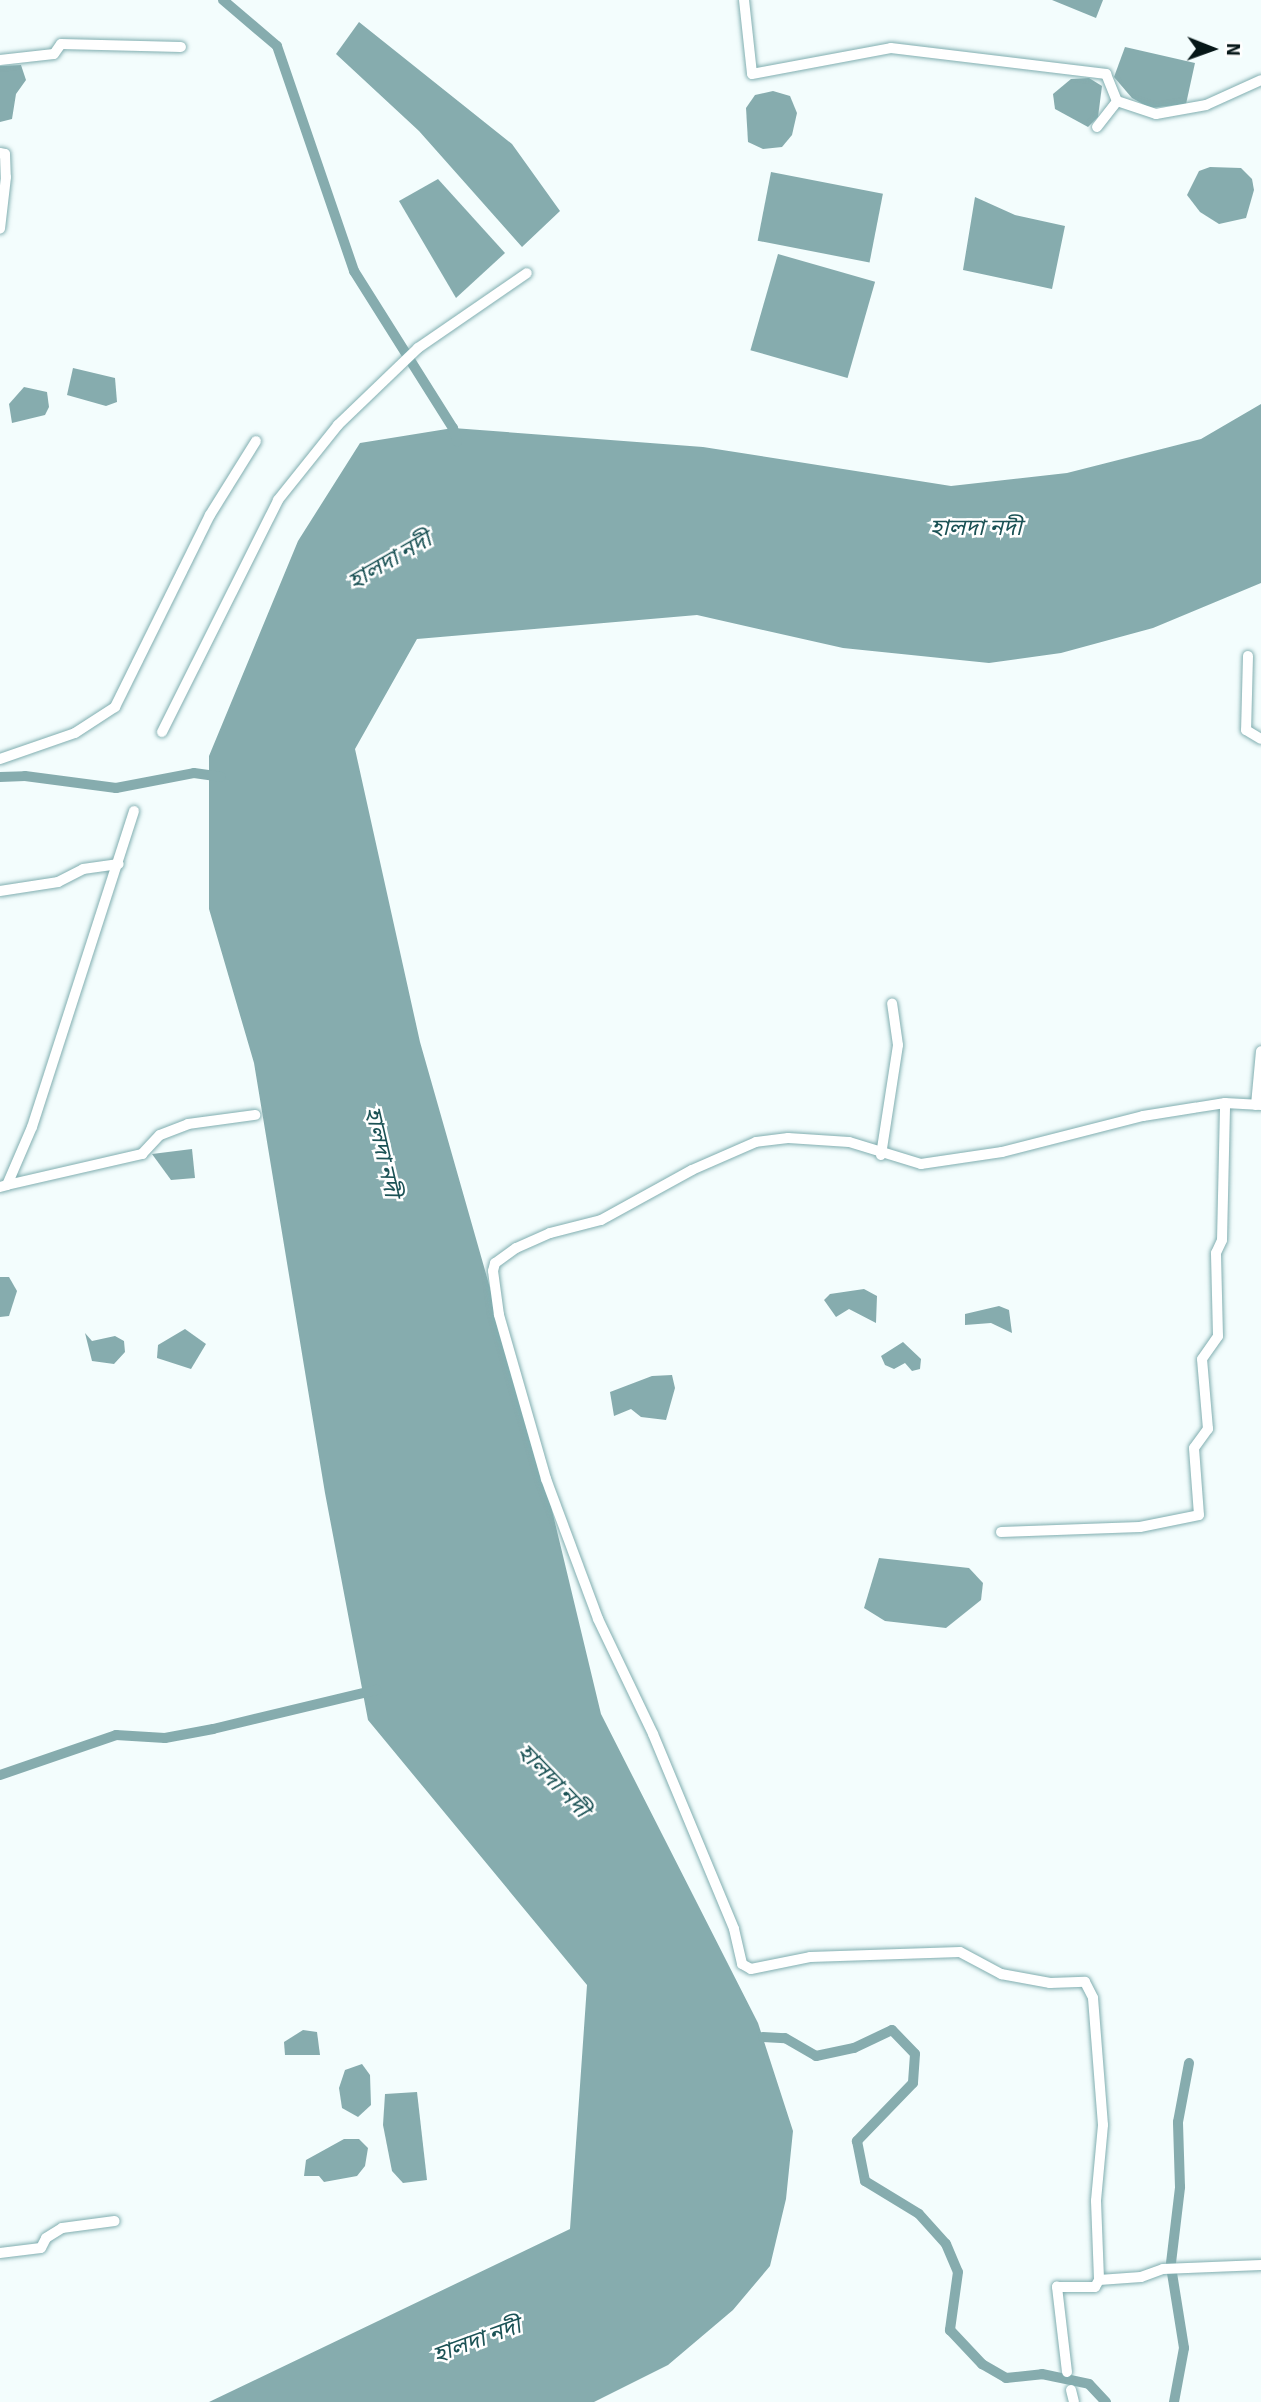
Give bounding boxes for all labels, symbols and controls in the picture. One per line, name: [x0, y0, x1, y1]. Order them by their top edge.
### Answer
north arrow: [1177, 14, 1247, 84]
text: N: [1221, 43, 1245, 56]
water label: হালদা নদী: [930, 514, 1022, 542]
water label: হালদা নদী: [343, 526, 437, 596]
water label: হালদা নদী: [358, 1104, 406, 1200]
water label: হালদা নদী: [511, 1738, 595, 1824]
water label: হালদা নদী: [429, 2312, 525, 2370]

